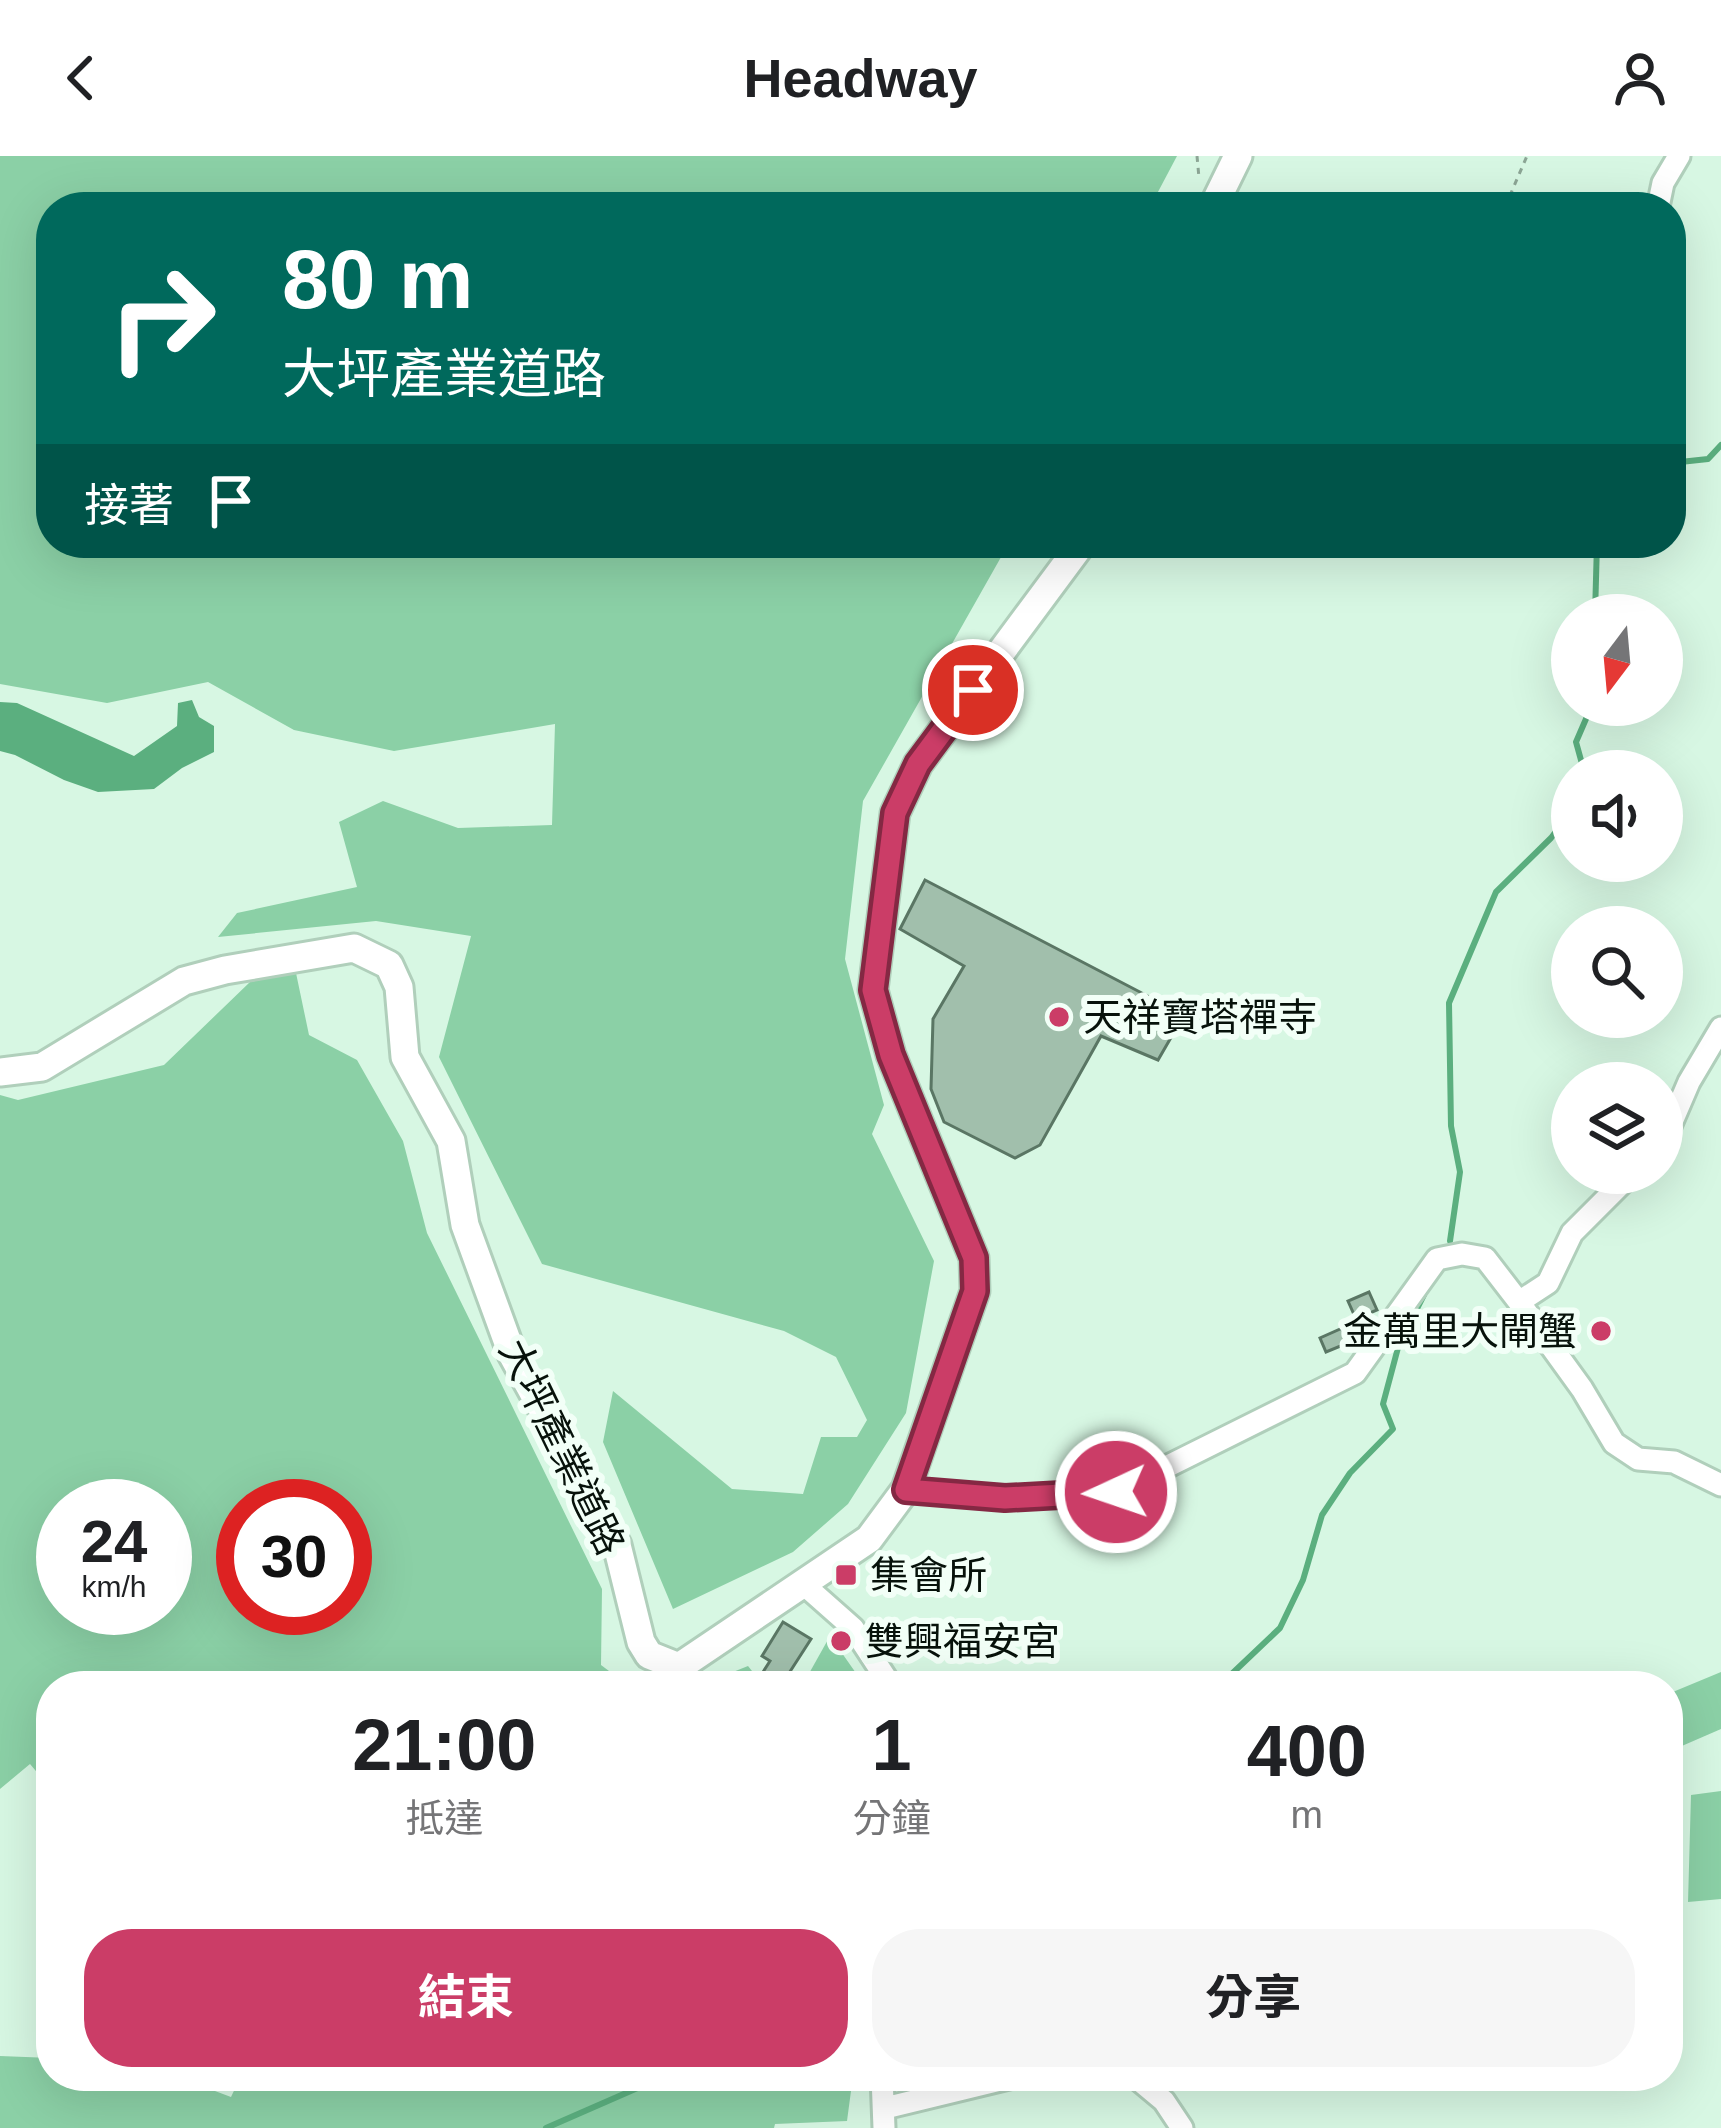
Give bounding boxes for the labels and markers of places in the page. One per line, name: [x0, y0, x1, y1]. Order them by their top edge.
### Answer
pin: [922, 639, 1024, 741]
place label: 天祥寶塔禪寺: [1083, 996, 1317, 1039]
marker: 天祥寶塔禪寺: [1046, 1004, 1072, 1030]
place label: 金萬里大閘蟹: [1343, 1310, 1577, 1353]
marker: 金萬里大閘蟹: [1588, 1318, 1614, 1344]
place label: 集會所: [870, 1554, 987, 1597]
marker: 集會所: [833, 1562, 859, 1588]
place label: 雙興福安宮: [865, 1620, 1060, 1663]
marker: 雙興福安宮: [828, 1628, 854, 1654]

